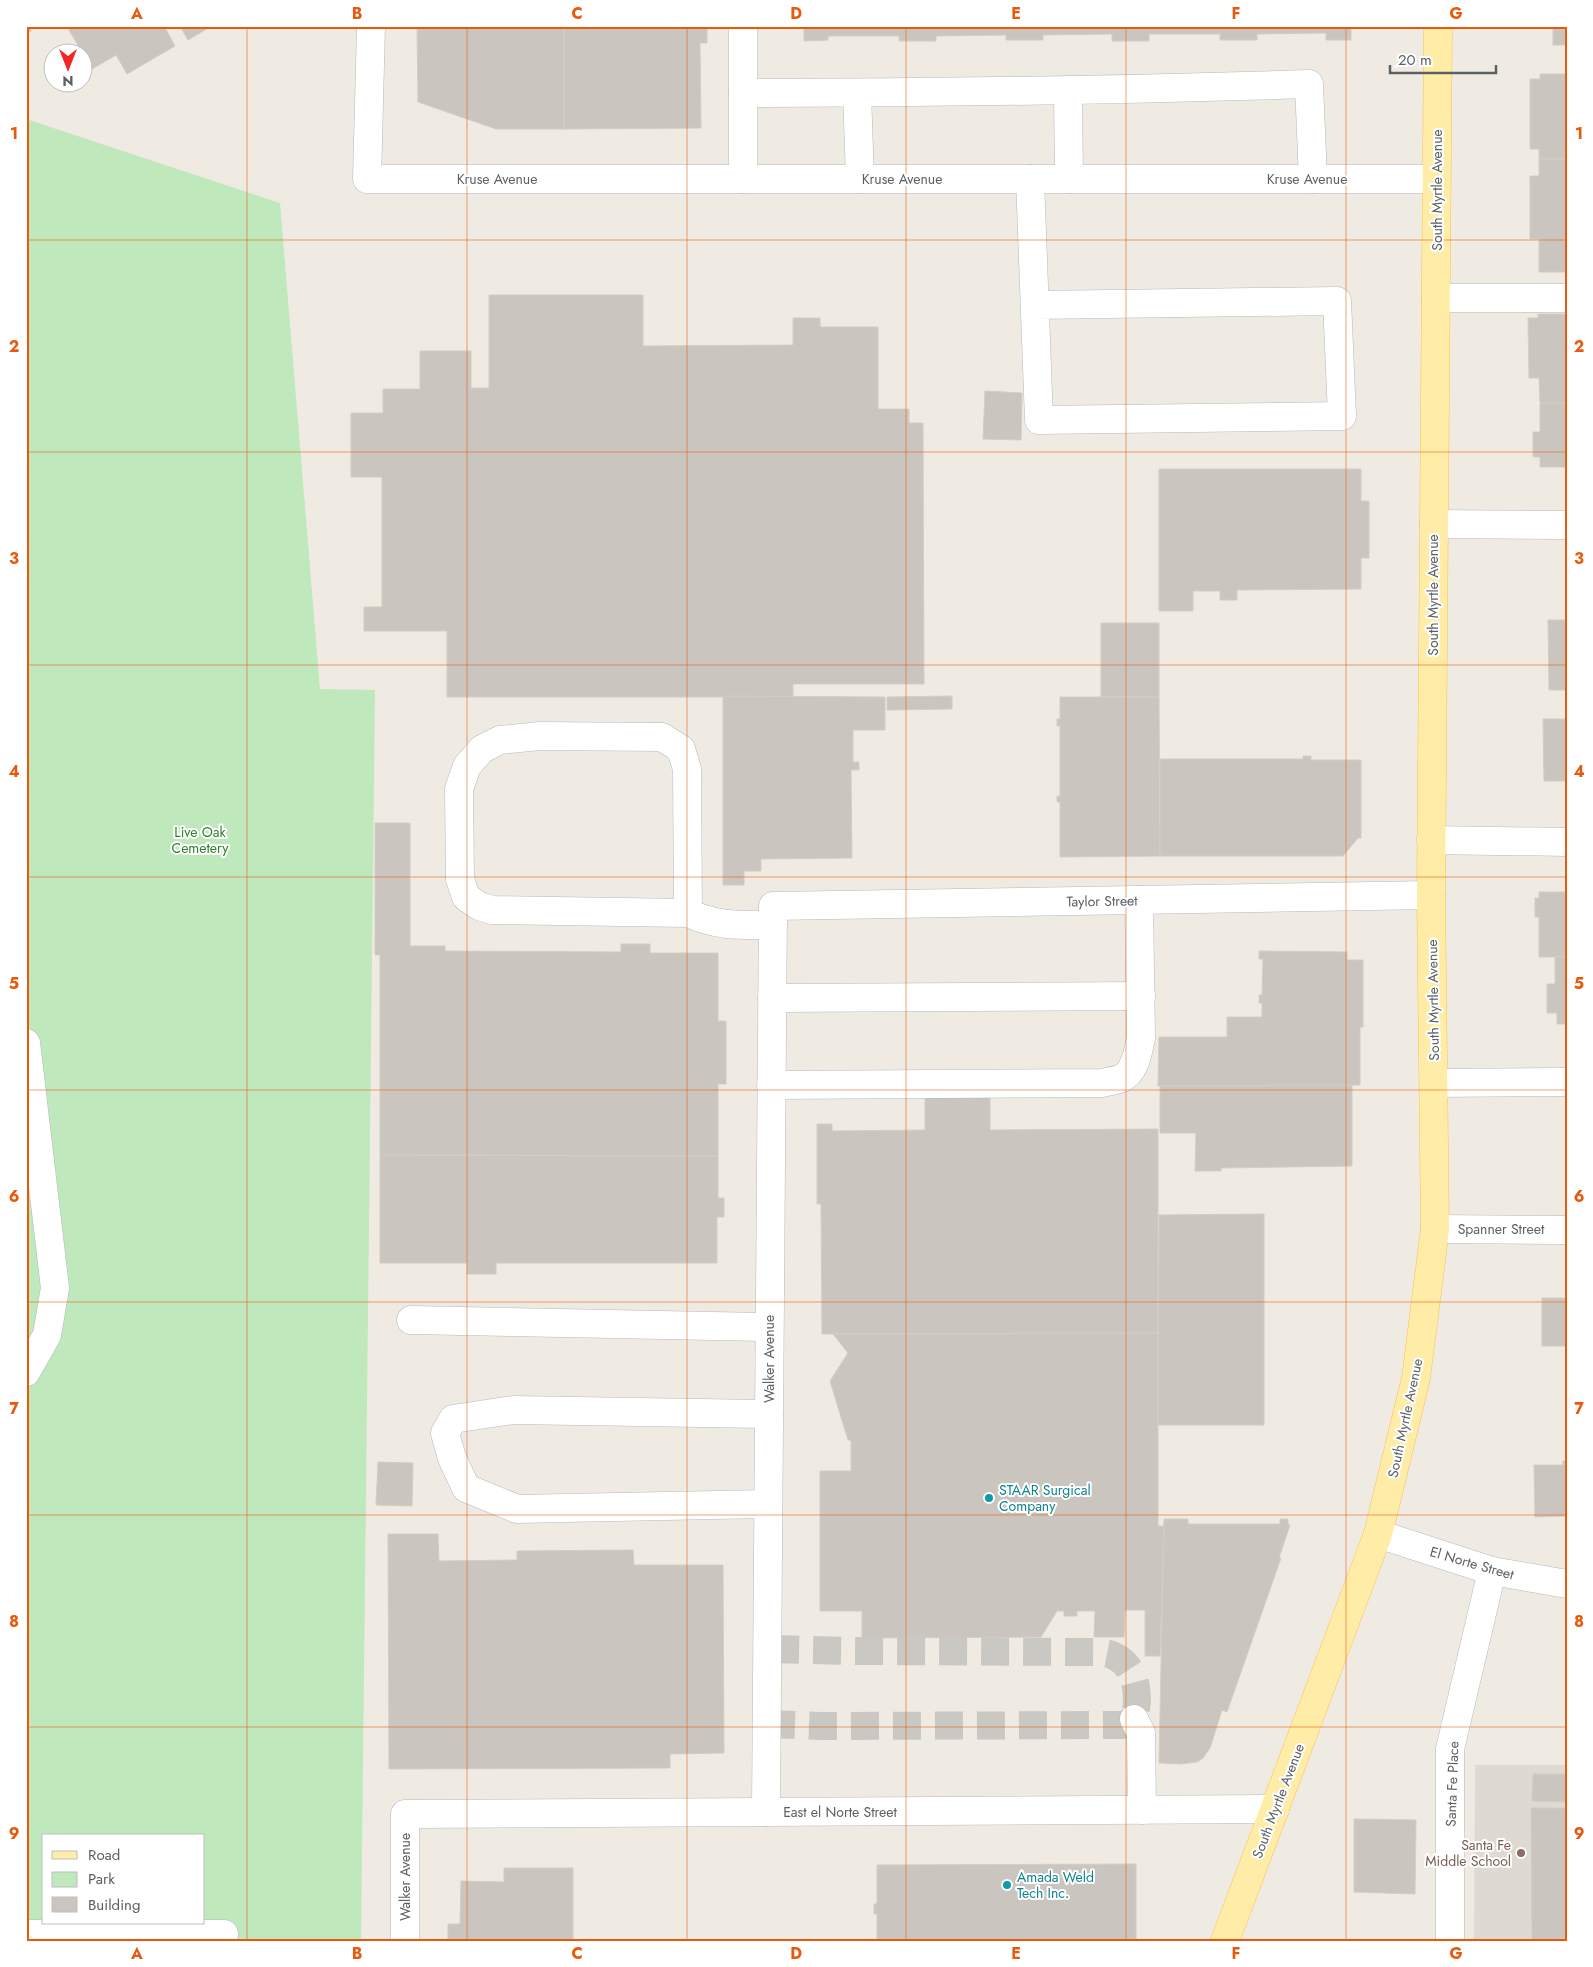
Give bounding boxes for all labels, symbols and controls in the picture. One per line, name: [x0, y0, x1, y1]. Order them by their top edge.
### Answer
text: A: [130, 2, 143, 25]
text: B: [352, 2, 362, 25]
text: C: [571, 2, 583, 25]
text: D: [790, 2, 802, 25]
text: E: [1011, 2, 1021, 25]
text: F: [1232, 2, 1240, 25]
text: G: [1449, 2, 1463, 25]
north arrow: [42, 42, 92, 92]
scale bar: [1390, 42, 1497, 74]
text: 20 m: [1398, 49, 1432, 71]
text: N: [62, 71, 74, 91]
text: 1: [10, 122, 18, 145]
text: 1: [1575, 122, 1583, 145]
street label: South Myrtle Avenue: [1427, 129, 1447, 251]
street label: Kruse Avenue: [457, 169, 537, 189]
street label: Kruse Avenue: [862, 169, 942, 189]
street label: Kruse Avenue: [1267, 169, 1347, 189]
text: 2: [9, 335, 19, 358]
text: 2: [1574, 335, 1584, 358]
street label: South Myrtle Avenue: [1423, 534, 1443, 656]
text: 3: [9, 547, 19, 570]
text: 3: [1574, 547, 1584, 570]
text: 4: [8, 760, 20, 783]
text: 4: [1573, 760, 1585, 783]
park label: Live Oak Cemetery: [172, 822, 229, 858]
street label: Taylor Street: [1066, 890, 1138, 912]
street label: South Myrtle Avenue: [1422, 939, 1444, 1061]
text: 5: [9, 972, 19, 995]
text: 5: [1574, 972, 1584, 995]
text: 6: [9, 1185, 19, 1208]
text: 6: [1574, 1185, 1584, 1208]
street label: Spanner Street: [1458, 1219, 1545, 1239]
street label: Walker Avenue: [759, 1315, 779, 1403]
street label: South Myrtle Avenue: [1383, 1357, 1427, 1479]
text: 7: [9, 1397, 19, 1420]
text: 7: [1574, 1397, 1584, 1420]
place label: STAAR Surgical Company: [999, 1480, 1091, 1516]
marker: STAAR Surgical Company: [983, 1492, 995, 1504]
street label: El Norte Street: [1428, 1541, 1517, 1585]
text: 8: [9, 1610, 19, 1633]
text: 8: [1574, 1610, 1584, 1633]
street label: South Myrtle Avenue: [1247, 1741, 1309, 1861]
street label: Santa Fe Place: [1441, 1741, 1463, 1827]
street label: East el Norte Street: [783, 1802, 898, 1822]
text: 9: [9, 1822, 19, 1845]
text: 9: [1574, 1822, 1584, 1845]
street label: Walker Avenue: [395, 1833, 415, 1921]
legend: [42, 1834, 205, 1924]
place label: Santa Fe Middle School: [1425, 1835, 1511, 1871]
text: Road: [88, 1844, 120, 1866]
marker: Santa Fe Middle School: [1515, 1847, 1527, 1859]
place label: Amada Weld Tech Inc.: [1017, 1867, 1094, 1903]
text: Park: [88, 1868, 115, 1890]
marker: Amada Weld Tech Inc.: [1001, 1879, 1013, 1891]
text: Building: [88, 1894, 140, 1916]
text: A: [130, 1942, 143, 1965]
text: B: [352, 1942, 362, 1965]
text: C: [571, 1942, 583, 1965]
text: D: [790, 1942, 802, 1965]
text: E: [1011, 1942, 1021, 1965]
text: F: [1232, 1942, 1240, 1965]
text: G: [1449, 1942, 1463, 1965]

